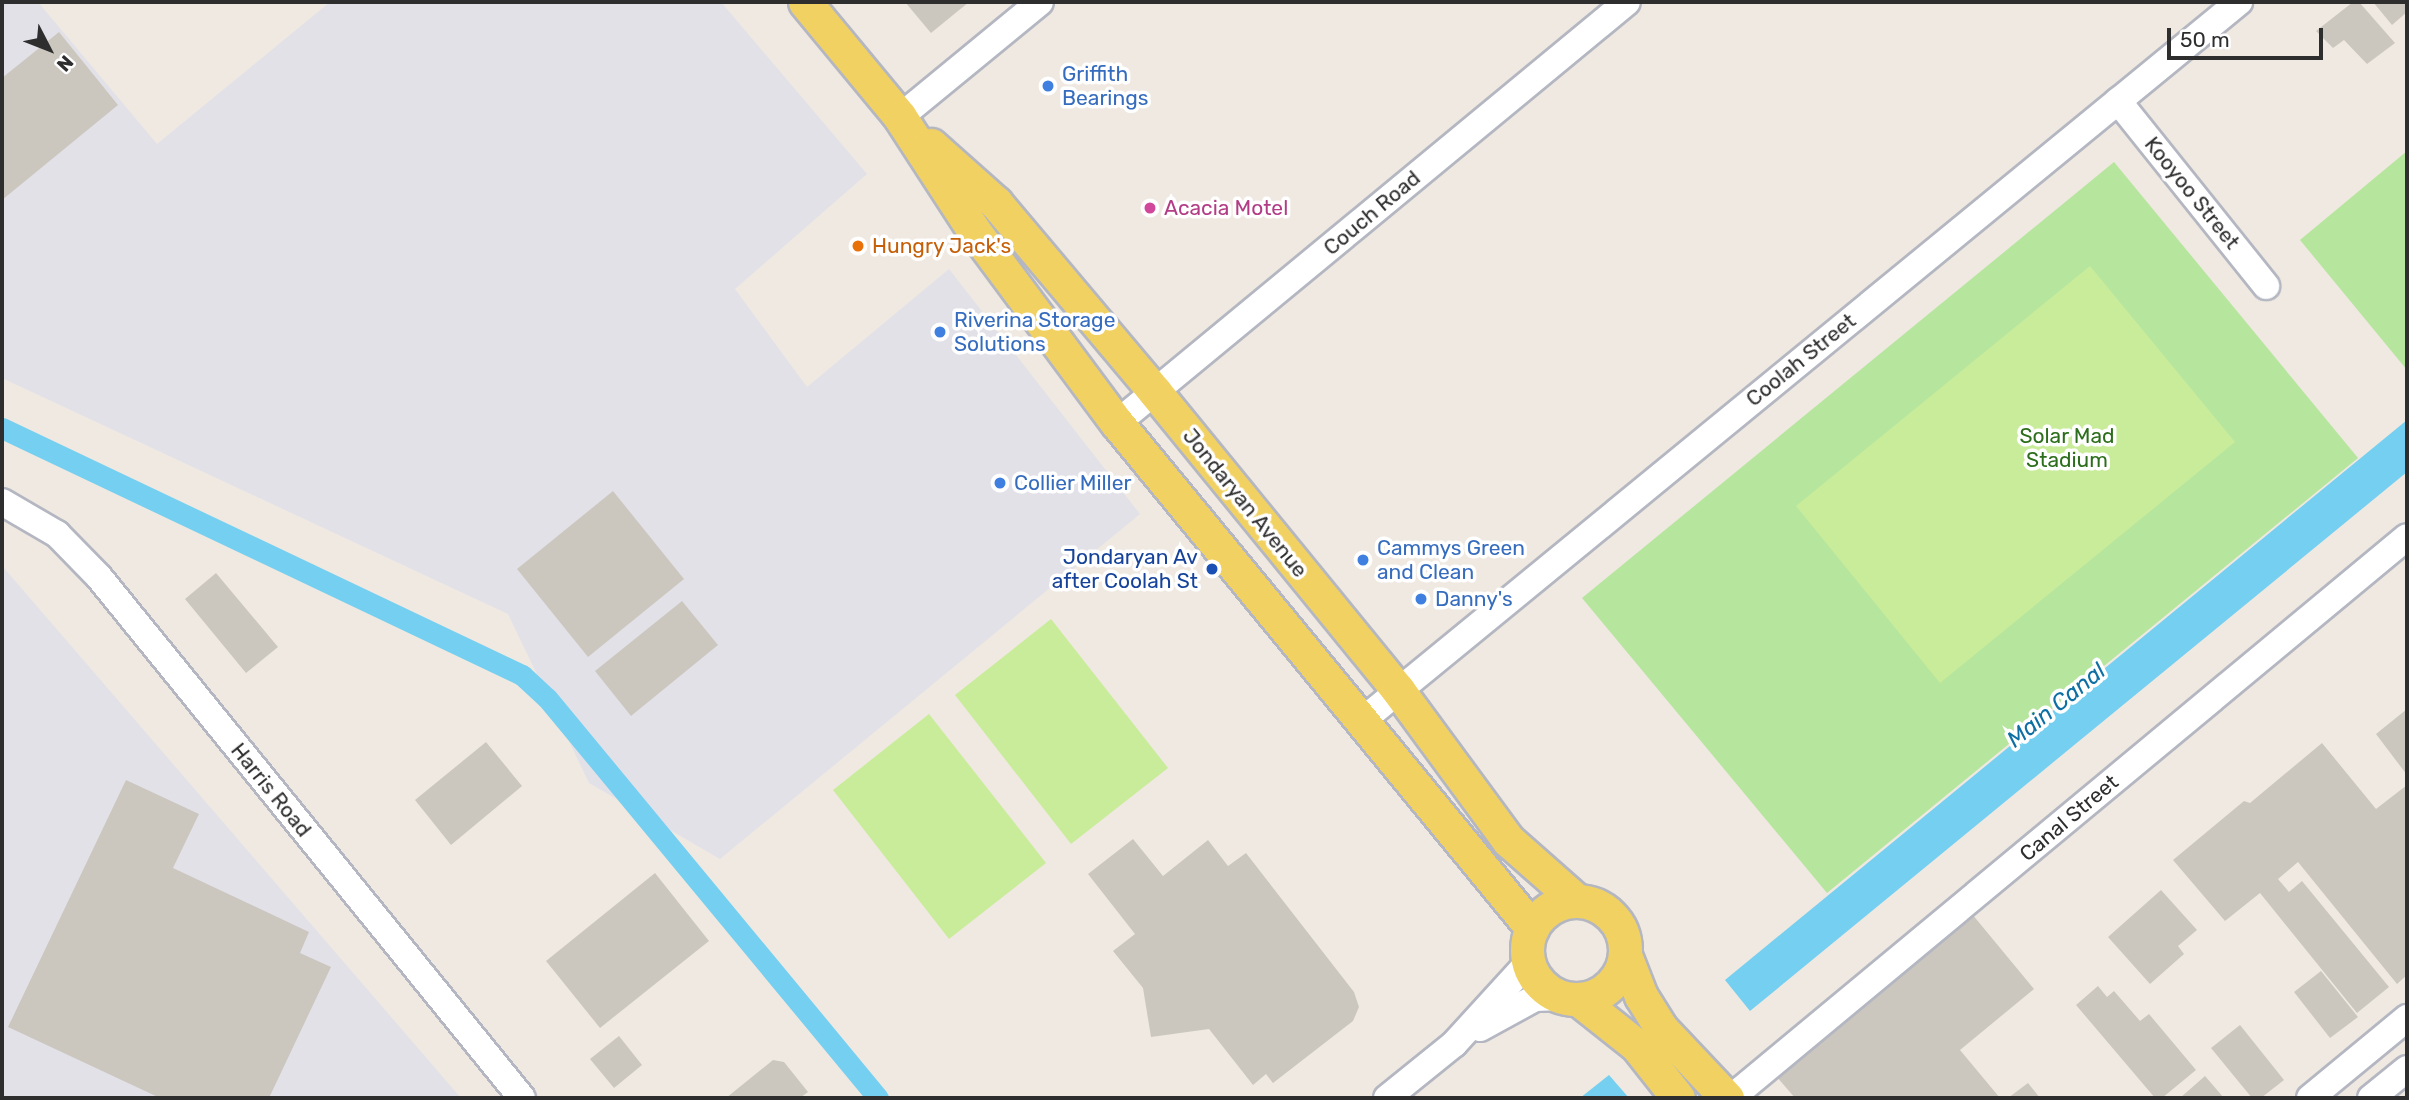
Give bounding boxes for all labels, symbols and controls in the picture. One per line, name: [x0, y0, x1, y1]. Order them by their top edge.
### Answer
north arrow: [14, 14, 84, 84]
scale bar: [2171, 14, 2327, 58]
text: 50 m: [2180, 27, 2230, 52]
text: N: [52, 51, 78, 76]
place label: Griffith Bearings: [1062, 61, 1148, 111]
marker: Griffith Bearings: [1040, 78, 1056, 94]
street label: Kooyoo Street: [2139, 132, 2245, 254]
street label: Couch Road: [1319, 165, 1425, 261]
place label: Acacia Motel: [1164, 195, 1288, 221]
marker: Acacia Motel: [1142, 200, 1158, 216]
place label: Hungry Jack's: [872, 233, 1012, 259]
marker: Hungry Jack's: [850, 238, 866, 254]
place label: Riverina Storage Solutions: [954, 307, 1115, 357]
street label: Coolah Street: [1741, 308, 1861, 412]
marker: Riverina Storage Solutions: [932, 324, 948, 340]
street label: Jondaryan Avenue: [1177, 423, 1313, 583]
park label: Solar Mad Stadium: [2019, 423, 2115, 473]
place label: Collier Miller: [1014, 470, 1132, 496]
marker: Collier Miller: [992, 475, 1008, 491]
place label: Cammys Green and Clean: [1377, 535, 1525, 585]
place label: Jondaryan Av after Coolah St: [1051, 544, 1198, 594]
marker: Cammys Green and Clean: [1355, 552, 1371, 568]
marker: Jondaryan Av after Coolah St: [1204, 561, 1220, 577]
place label: Danny's: [1435, 586, 1513, 612]
marker: Danny's: [1413, 591, 1429, 607]
water label: Main Canal: [2001, 657, 2111, 753]
street label: Harris Road: [226, 738, 316, 842]
street label: Canal Street: [2015, 770, 2123, 866]

